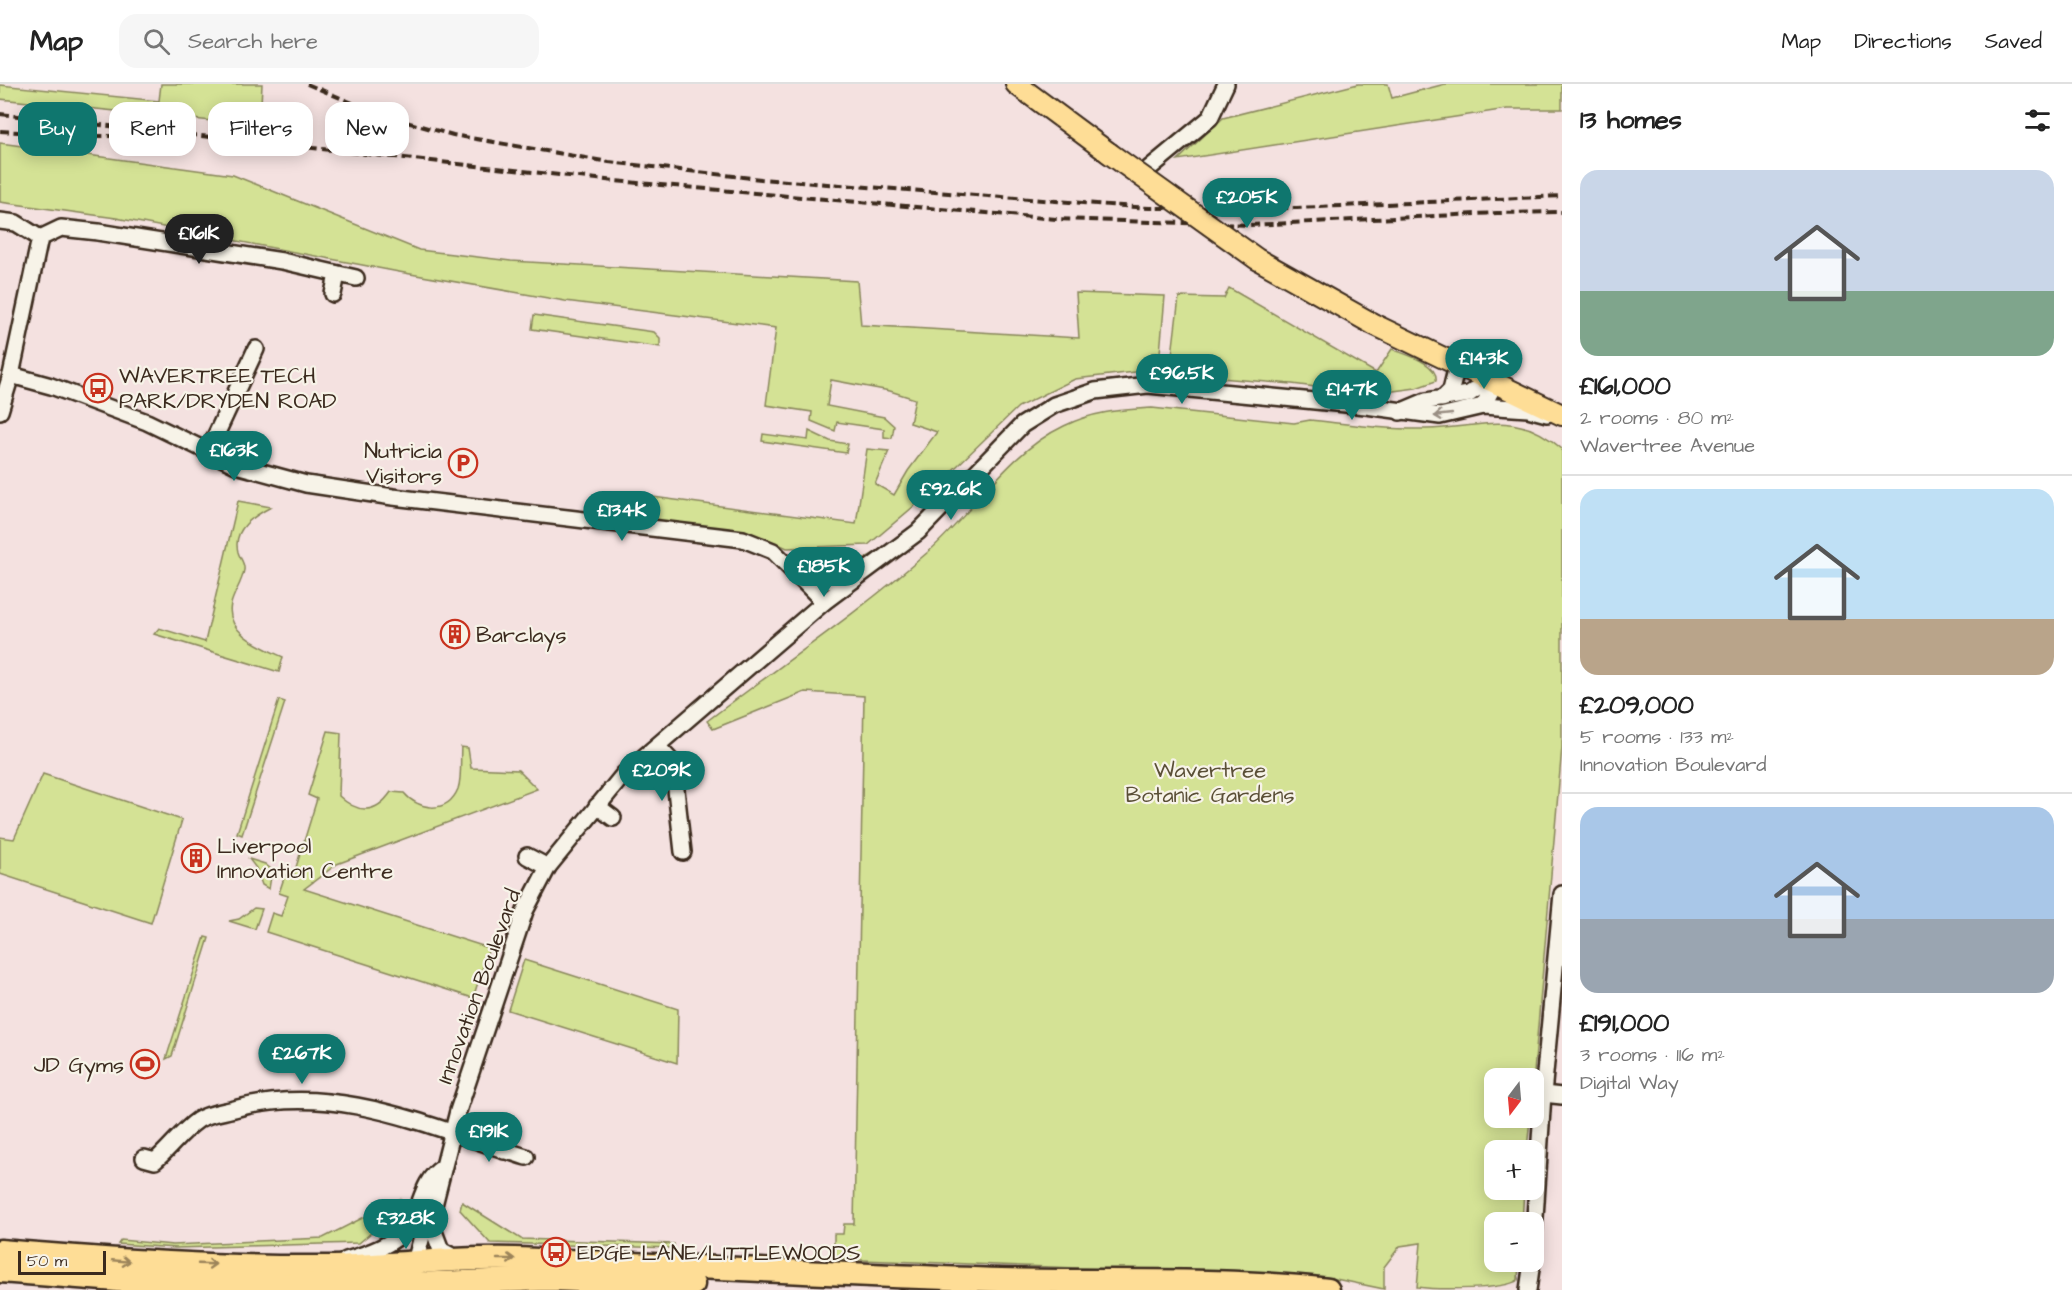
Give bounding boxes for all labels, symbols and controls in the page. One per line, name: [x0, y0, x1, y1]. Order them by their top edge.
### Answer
search box: [119, 14, 539, 68]
text: Map: [30, 22, 83, 61]
icon: search: [140, 25, 173, 58]
text: Search here: [188, 26, 318, 57]
text: Map: [1781, 27, 1821, 56]
text: Directions: [1854, 27, 1952, 56]
text: Saved: [1985, 27, 2042, 56]
chip: Buy: [18, 102, 97, 156]
chip: Rent: [109, 102, 196, 156]
chip: Filters: [208, 102, 313, 156]
chip: New: [325, 102, 409, 156]
text: 13 homes: [1580, 102, 1682, 138]
icon: filters: [2021, 104, 2054, 137]
pin: £205K: [1205, 178, 1289, 229]
text: £205K: [1216, 183, 1278, 211]
icon: home: [1763, 209, 1871, 317]
pin: £161K: [157, 214, 241, 265]
text: £161K: [179, 219, 219, 247]
pin: £143K: [1442, 339, 1526, 390]
text: £143K: [1459, 344, 1509, 372]
pin: £96.5K: [1133, 354, 1231, 405]
text: £96.5K: [1150, 359, 1214, 387]
place label: WAVERTREE TECH PARK/DRYDEN ROAD: [119, 361, 337, 417]
text: £161,000: [1580, 368, 1671, 404]
pin: £147K: [1310, 370, 1394, 421]
bus stop icon: WAVERTREE TECH PARK/DRYDEN ROAD: [82, 372, 114, 404]
text: £147K: [1326, 375, 1378, 403]
text: 2 rooms · 80 m²: [1580, 404, 1734, 432]
one-way arrow: [1433, 410, 1453, 421]
pin: £163K: [192, 431, 276, 482]
text: Wavertree Avenue: [1580, 432, 1755, 460]
text: £163K: [210, 436, 258, 464]
place label: Nutricia Visitors: [364, 436, 442, 492]
parking icon: Nutricia Visitors: [447, 447, 479, 479]
pin: £92.6K: [902, 470, 1000, 521]
text: £92.6K: [920, 475, 982, 503]
pin: £134K: [580, 491, 664, 542]
text: £134K: [597, 496, 647, 524]
icon: home: [1763, 528, 1871, 636]
pin: £185K: [782, 547, 866, 598]
text: £185K: [798, 552, 850, 580]
building icon: Barclays: [439, 618, 471, 650]
place label: Barclays: [476, 620, 567, 652]
text: £209,000: [1580, 687, 1694, 723]
text: 5 rooms · 133 m²: [1580, 723, 1734, 751]
pin: £209K: [620, 751, 704, 802]
text: Innovation Boulevard: [1580, 751, 1767, 779]
park label: Wavertree Botanic Gardens: [1126, 755, 1294, 811]
text: £209K: [633, 756, 691, 784]
place label: Liverpool Innovation Centre: [217, 831, 393, 887]
building icon: Liverpool Innovation Centre: [180, 842, 212, 874]
icon: home: [1763, 846, 1871, 954]
street label: Innovation Boulevard: [430, 885, 529, 1088]
text: £191,000: [1580, 1005, 1669, 1041]
pin: £267K: [260, 1034, 344, 1085]
text: £267K: [272, 1039, 332, 1067]
text: 3 rooms · 116 m²: [1580, 1041, 1725, 1069]
sports icon: JD Gyms: [129, 1048, 161, 1080]
place label: JD Gyms: [34, 1050, 124, 1082]
north arrow: [1484, 1068, 1544, 1128]
map controls: [1484, 1068, 1544, 1272]
text: Digital Way: [1580, 1069, 1679, 1097]
pin: £191K: [447, 1112, 531, 1163]
text: £191K: [469, 1117, 509, 1145]
button: +: [1484, 1140, 1544, 1200]
pin: £328K: [364, 1199, 448, 1250]
text: £328K: [377, 1204, 435, 1232]
button: −: [1484, 1212, 1544, 1272]
bus stop icon: EDGE LANE/LITTLEWOODS: [540, 1236, 572, 1268]
place label: EDGE LANE/LITTLEWOODS: [577, 1238, 860, 1269]
scale bar: [18, 1248, 106, 1276]
text: 50 m: [27, 1250, 67, 1272]
one-way arrow: [496, 1253, 516, 1265]
one-way arrow: [111, 1255, 131, 1266]
one-way arrow: [196, 1259, 216, 1270]

